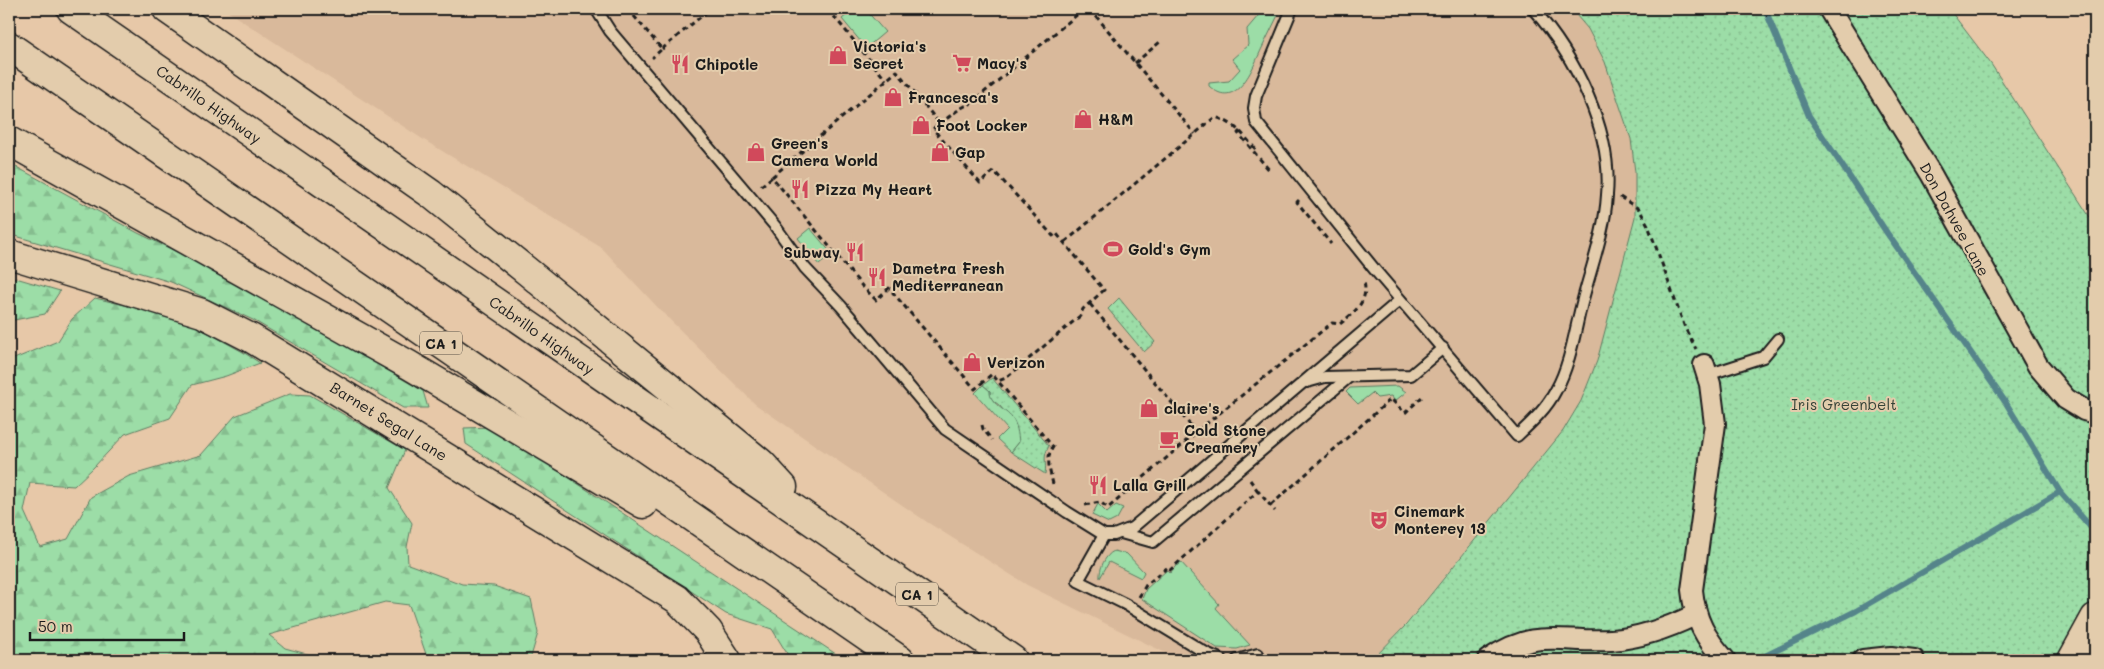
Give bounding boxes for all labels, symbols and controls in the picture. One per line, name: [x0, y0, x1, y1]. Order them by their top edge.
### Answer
place label: Victoria's Secret: [853, 36, 926, 73]
shop icon: Victoria's Secret: [827, 44, 849, 66]
supermarket icon: Macy's: [951, 52, 973, 74]
restaurant icon: Chipotle: [669, 53, 691, 75]
place label: Macy's: [977, 53, 1027, 73]
place label: Chipotle: [695, 54, 758, 74]
street label: Cabrillo Highway: [152, 60, 266, 148]
shop icon: Francesca's: [882, 86, 904, 108]
place label: Francesca's: [908, 87, 998, 107]
shop icon: H&M: [1072, 108, 1094, 130]
place label: H&M: [1098, 109, 1133, 129]
shop icon: Foot Locker: [910, 114, 932, 136]
place label: Foot Locker: [936, 115, 1028, 135]
place label: Green's Camera World: [771, 133, 878, 170]
shop icon: Green's Camera World: [745, 141, 767, 163]
shop icon: Gap: [929, 141, 951, 163]
place label: Gap: [955, 142, 985, 162]
street label: Don Dahvee Lane: [1916, 159, 1994, 279]
restaurant icon: Pizza My Heart: [789, 178, 811, 200]
place label: Pizza My Heart: [815, 179, 933, 199]
sports icon: Gold's Gym: [1102, 238, 1124, 260]
place label: Gold's Gym: [1128, 239, 1211, 259]
restaurant icon: Subway: [844, 241, 866, 263]
place label: Subway: [784, 242, 840, 262]
place label: Dametra Fresh Mediterranean: [892, 258, 1005, 295]
restaurant icon: Dametra Fresh Mediterranean: [866, 266, 888, 288]
street label: Cabrillo Highway: [485, 291, 599, 379]
road number: CA 1: [420, 332, 462, 354]
shop icon: Verizon: [961, 351, 983, 373]
place label: Verizon: [987, 352, 1045, 372]
street label: Barnet Segal Lane: [327, 377, 451, 465]
park label: Iris Greenbelt: [1791, 394, 1897, 414]
shop icon: claire's: [1138, 397, 1160, 419]
place label: claire's: [1164, 398, 1220, 418]
place label: Cold Stone Creamery: [1184, 420, 1266, 457]
cafe icon: Cold Stone Creamery: [1158, 428, 1180, 450]
restaurant icon: Lalla Grill: [1087, 474, 1109, 496]
place label: Lalla Grill: [1113, 475, 1186, 495]
place label: Cinemark Monterey 13: [1394, 501, 1485, 538]
theatre icon: Cinemark Monterey 13: [1368, 509, 1390, 531]
road number: CA 1: [896, 582, 938, 606]
scale bar: [30, 609, 184, 641]
text: 50 m: [38, 616, 73, 636]

